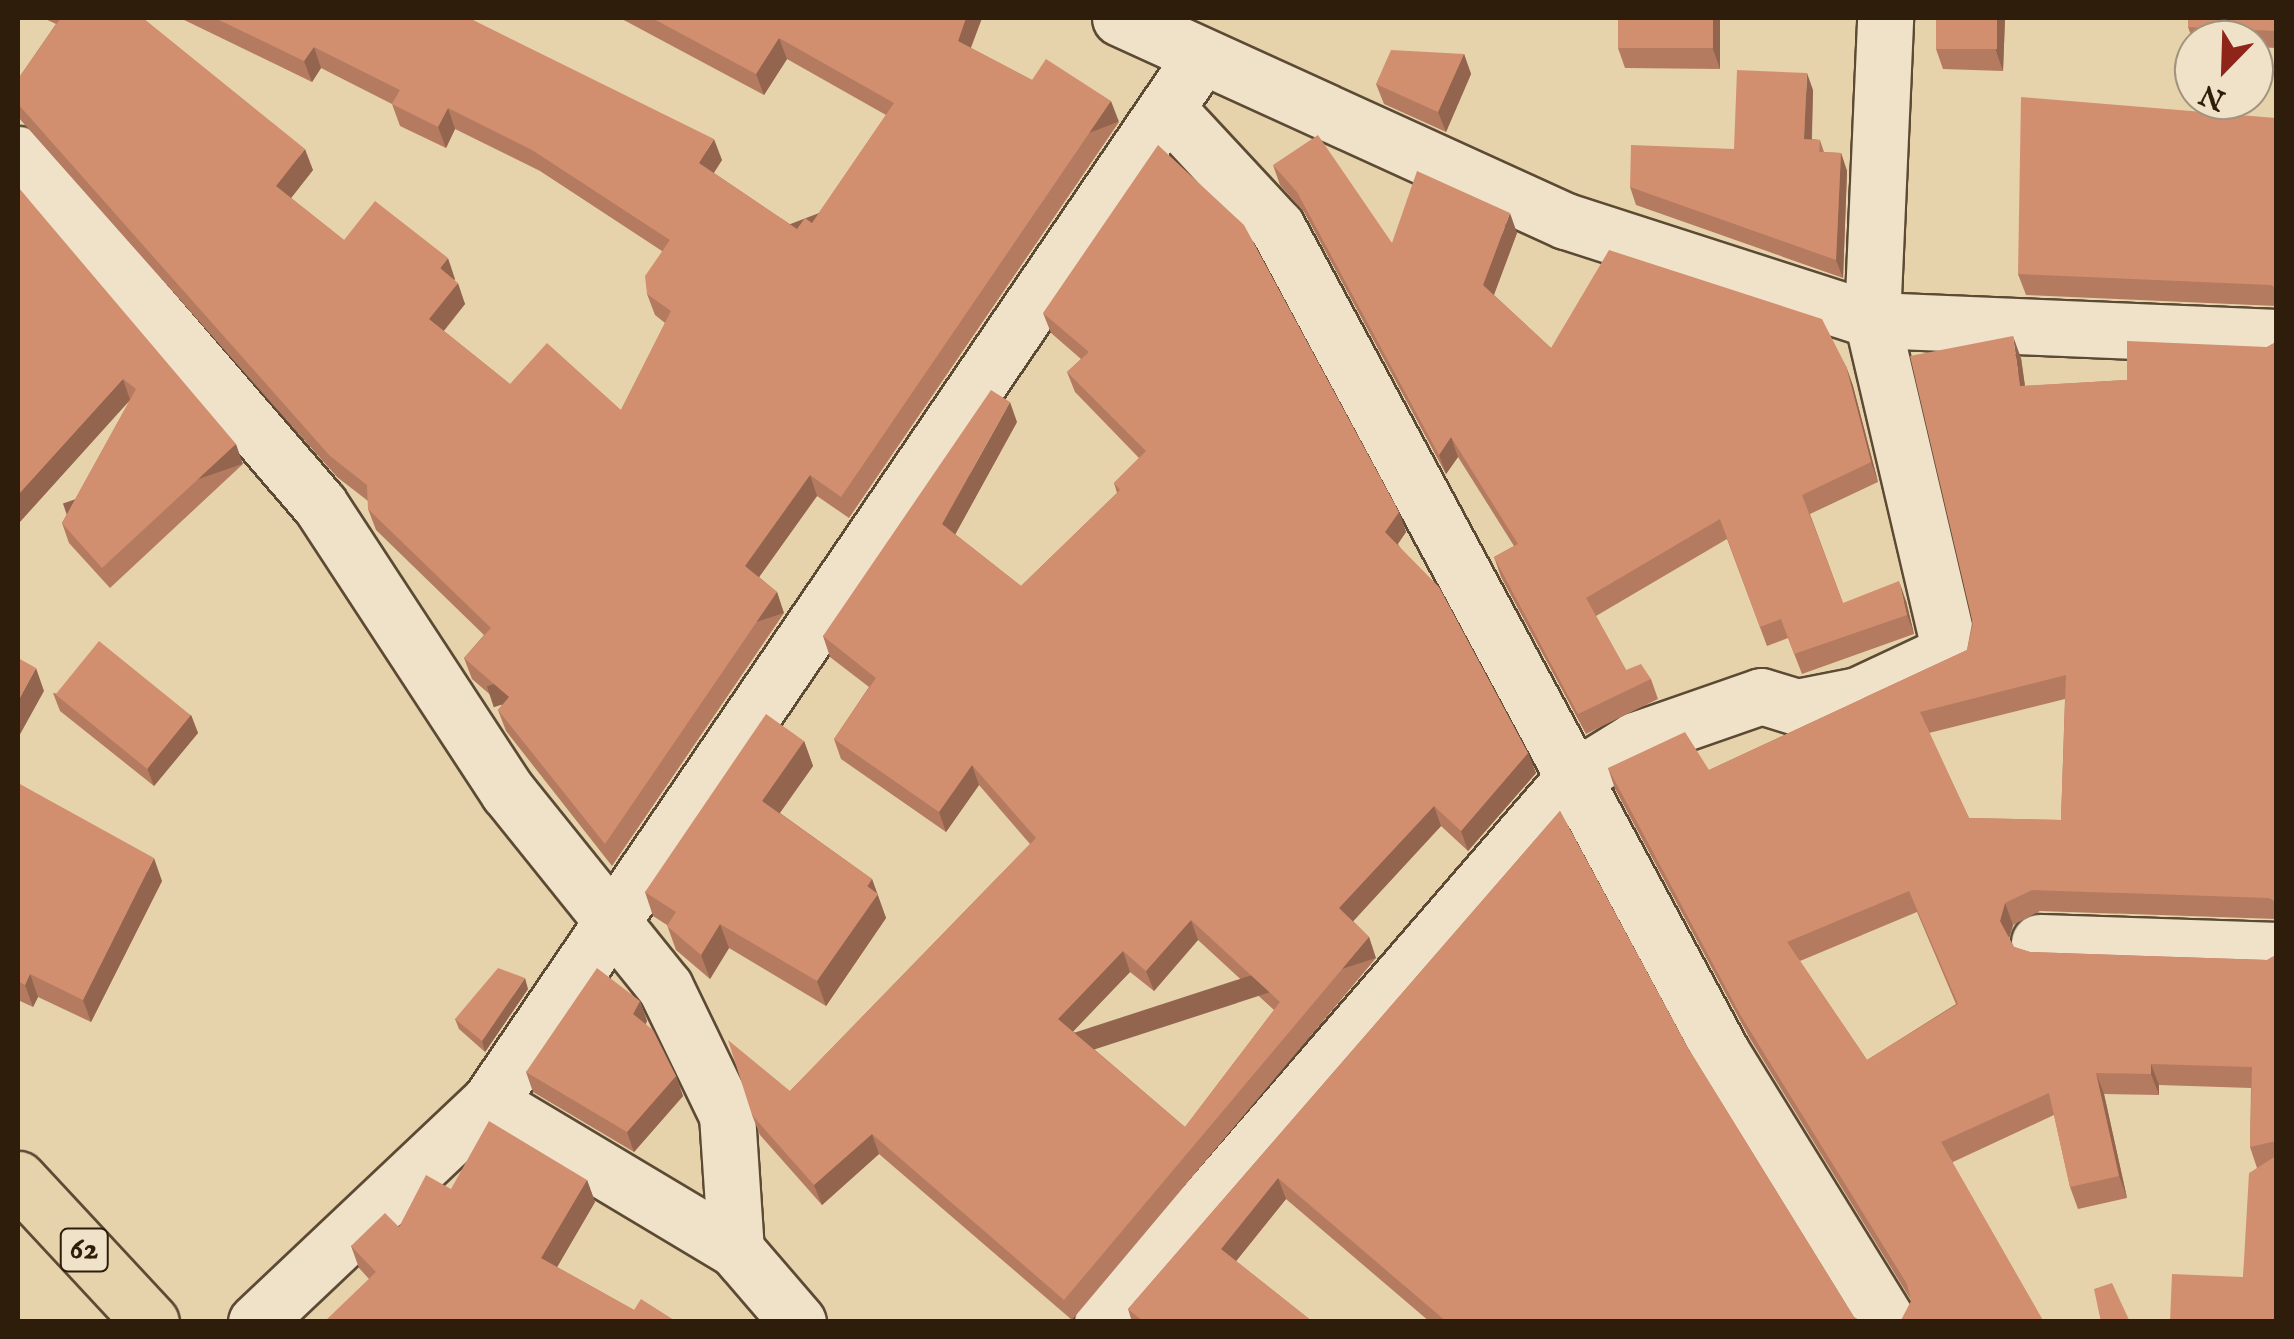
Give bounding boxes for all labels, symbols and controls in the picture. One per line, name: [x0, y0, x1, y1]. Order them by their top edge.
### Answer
north arrow: [2174, 20, 2274, 120]
text: N: [2195, 75, 2231, 117]
road number: 62: [59, 1223, 109, 1277]

